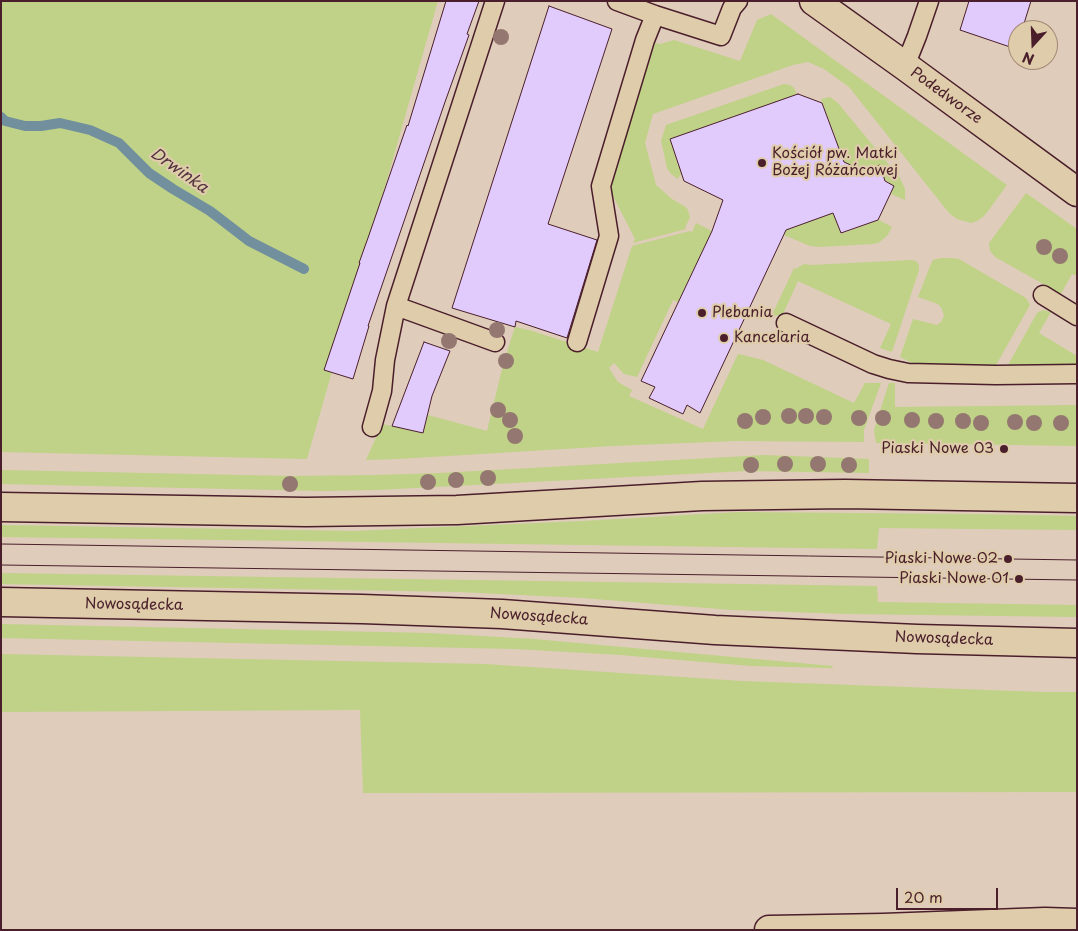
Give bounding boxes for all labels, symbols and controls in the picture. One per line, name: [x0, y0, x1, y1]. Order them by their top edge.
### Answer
north arrow: [1008, 20, 1058, 70]
text: N: [1019, 47, 1037, 70]
street label: Podedworze: [907, 64, 985, 128]
water label: Drwinka: [146, 144, 212, 198]
place label: Kościół pw. Matki Bożej Różańcowej: [772, 145, 898, 180]
marker: Kościół pw. Matki Bożej Różańcowej: [756, 157, 768, 169]
place label: Plebania: [712, 304, 773, 322]
marker: Plebania: [696, 307, 708, 319]
place label: Kancelaria: [734, 329, 810, 347]
marker: Kancelaria: [718, 332, 730, 344]
place label: Piaski Nowe 03: [881, 440, 994, 458]
marker: Piaski Nowe 03: [998, 443, 1010, 455]
place label: Piaski Nowe 02: [884, 550, 998, 568]
marker: Piaski Nowe 02: [1002, 553, 1014, 565]
place label: Piaski Nowe 01: [899, 570, 1009, 588]
marker: Piaski Nowe 01: [1013, 573, 1025, 585]
street label: Nowosądecka: [85, 595, 183, 615]
street label: Nowosądecka: [489, 605, 589, 629]
street label: Nowosądecka: [894, 628, 994, 650]
scale bar: [898, 878, 1000, 910]
text: 20 m: [904, 885, 943, 908]

